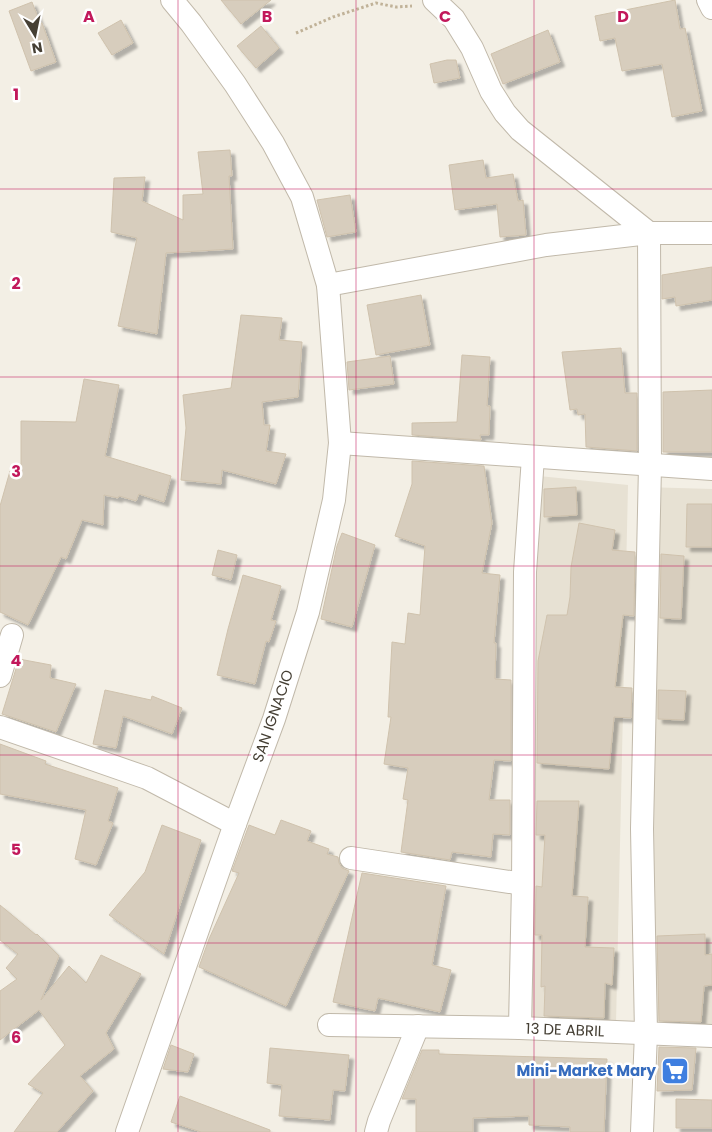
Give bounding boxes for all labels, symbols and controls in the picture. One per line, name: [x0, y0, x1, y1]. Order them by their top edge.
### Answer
text: A: [83, 5, 95, 28]
text: B: [262, 5, 272, 28]
text: C: [439, 5, 451, 28]
text: D: [617, 5, 629, 28]
north arrow: [10, 10, 60, 60]
text: N: [30, 37, 44, 59]
text: 1: [13, 83, 19, 106]
text: 2: [11, 272, 21, 295]
text: 3: [11, 460, 21, 483]
text: 4: [11, 649, 22, 672]
street label: SAN IGNACIO: [247, 667, 298, 765]
text: 5: [11, 838, 21, 861]
street label: 13 DE ABRIL: [525, 1018, 605, 1041]
text: 6: [11, 1026, 21, 1049]
supermarket icon: Mini-Market Mary: [660, 1056, 690, 1086]
place label: Mini-Market Mary: [517, 1060, 657, 1081]

